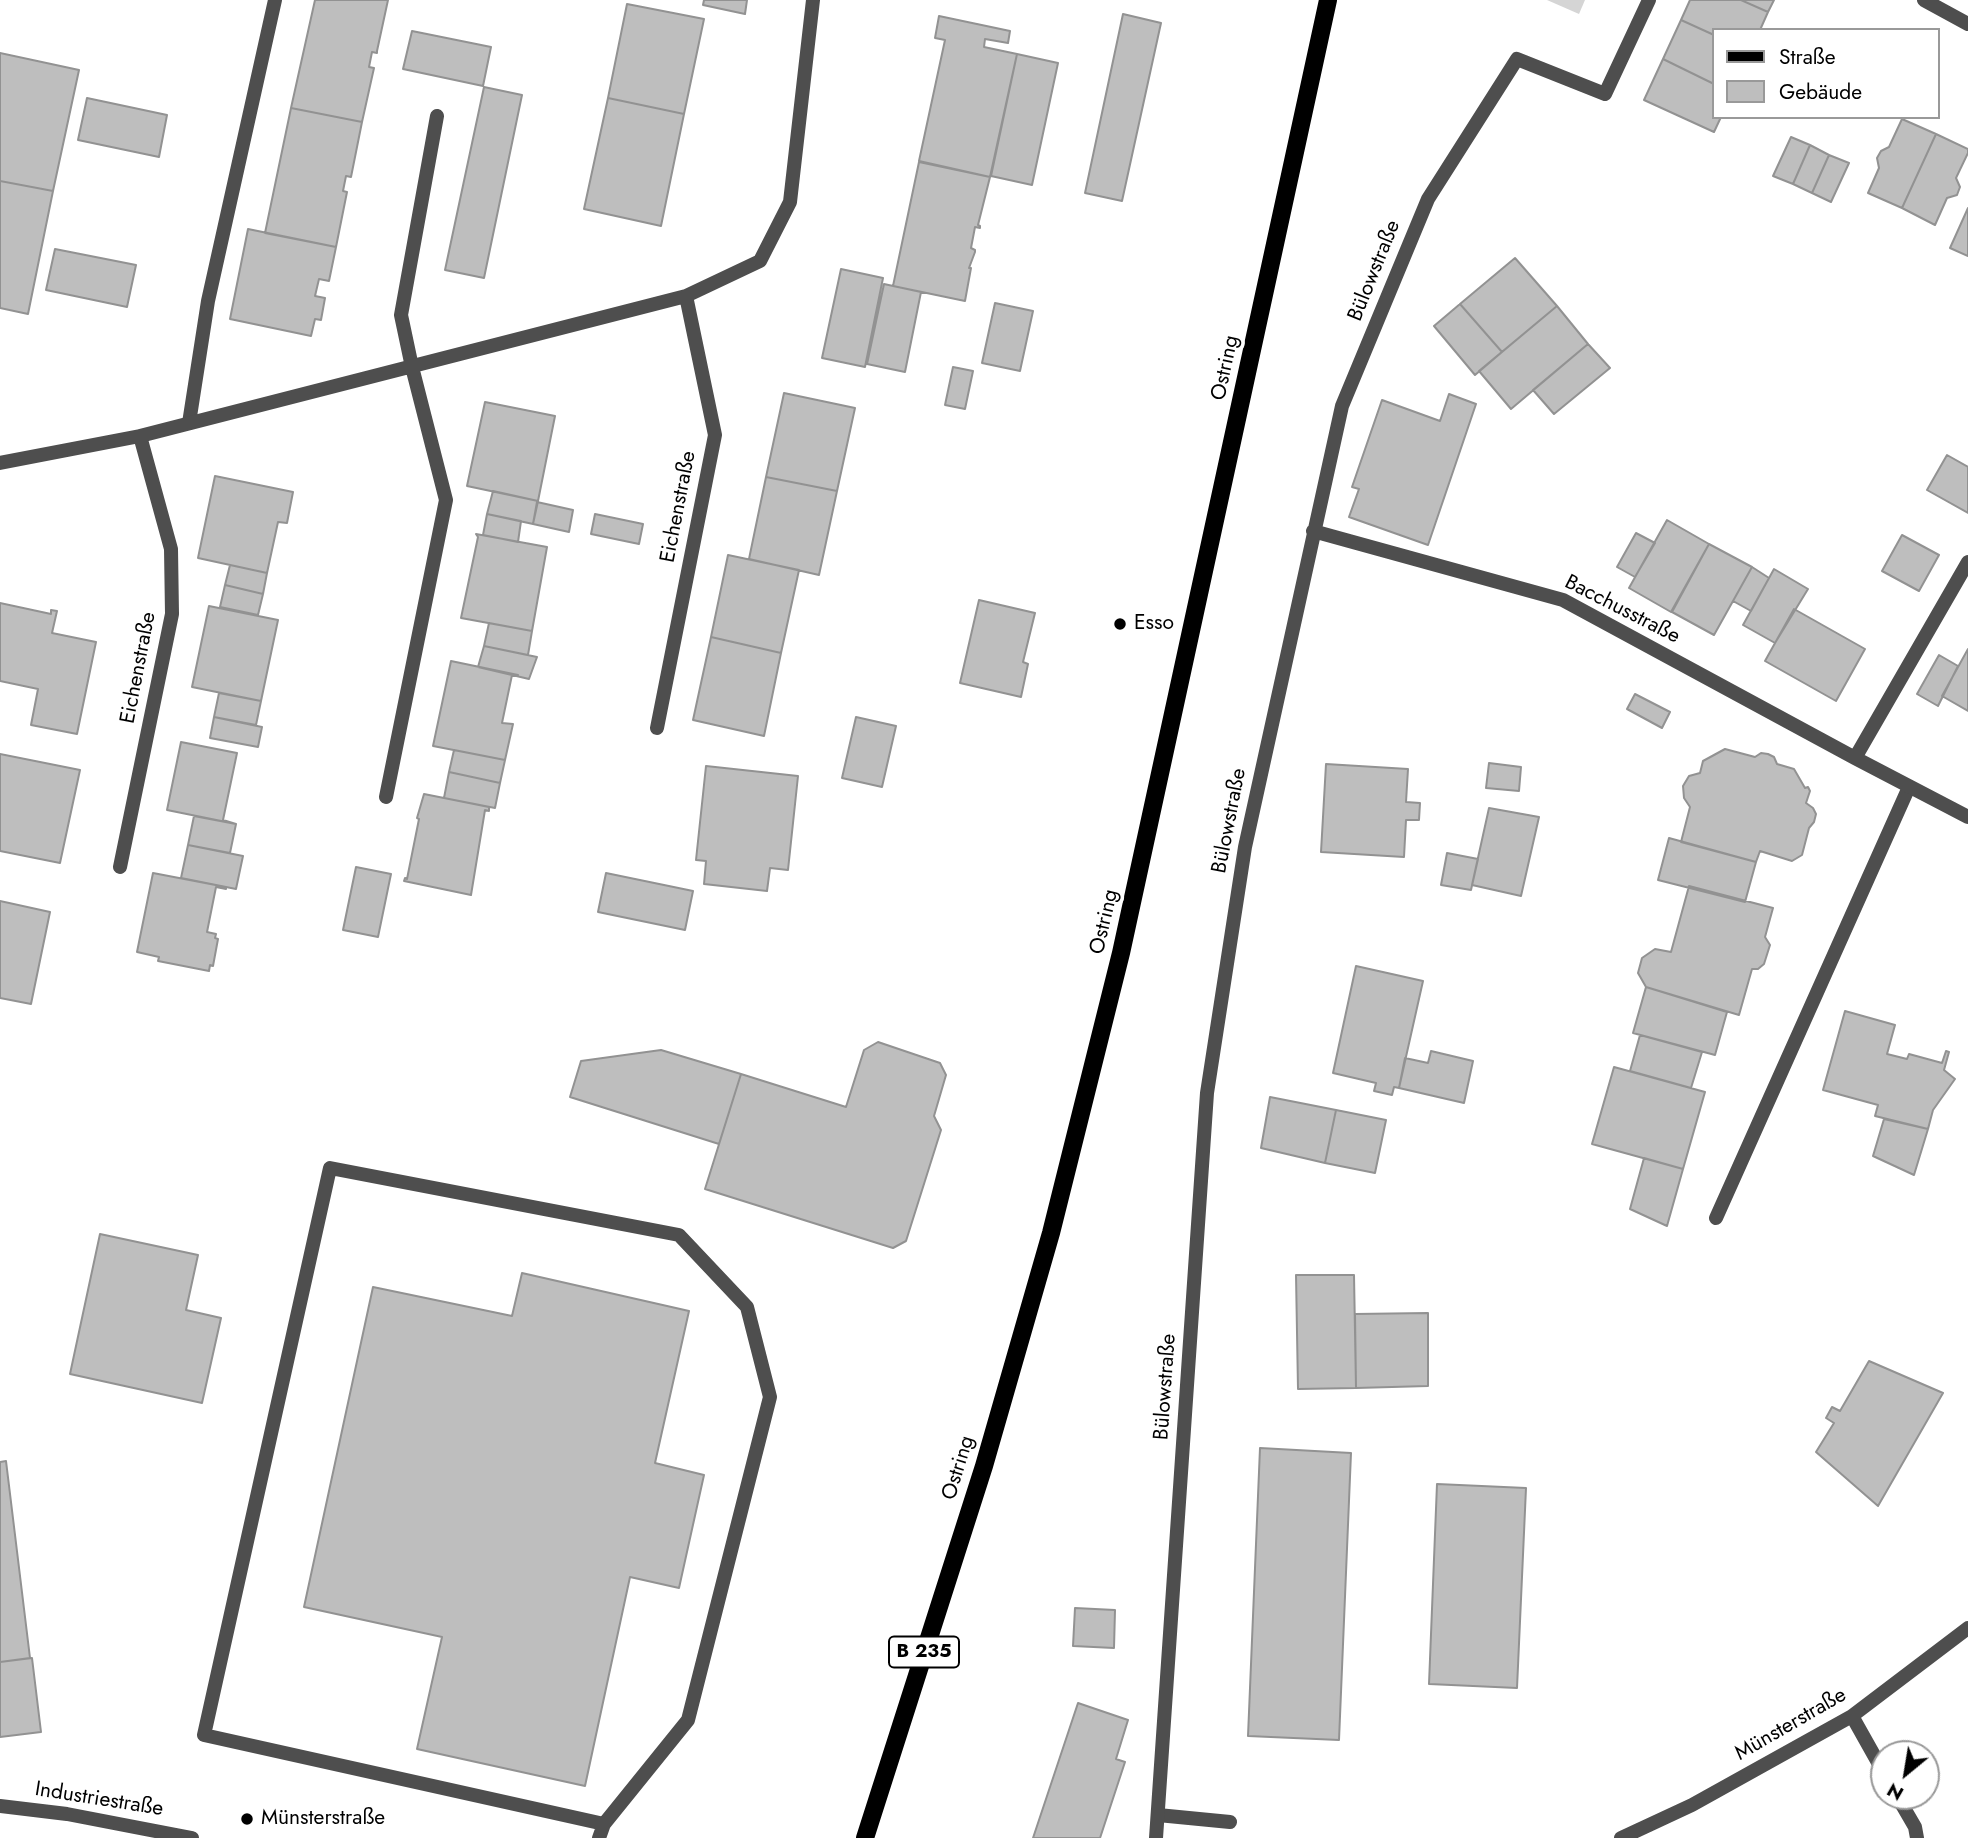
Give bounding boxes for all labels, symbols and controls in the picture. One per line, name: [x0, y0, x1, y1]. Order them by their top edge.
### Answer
legend: [1713, 28, 1940, 119]
text: Straße: [1779, 42, 1836, 72]
text: Gebäude: [1779, 77, 1862, 107]
street label: Bülowstraße: [1343, 217, 1407, 325]
street label: Ostring: [1207, 333, 1245, 403]
street label: Eichenstraße: [656, 449, 702, 565]
street label: Bacchusstraße: [1560, 570, 1684, 650]
street label: Eichenstraße: [116, 610, 162, 726]
place label: Esso: [1134, 611, 1174, 637]
marker: Esso: [1112, 616, 1128, 632]
street label: Bülowstraße: [1207, 766, 1253, 876]
street label: Ostring: [1085, 887, 1125, 957]
street label: Bülowstraße: [1150, 1333, 1182, 1441]
street label: Ostring: [937, 1433, 981, 1503]
road number: B 235: [889, 1636, 959, 1668]
street label: Münsterstraße: [1731, 1683, 1851, 1767]
north arrow: [1870, 1740, 1940, 1810]
text: N: [1882, 1776, 1909, 1807]
street label: Industriestraße: [33, 1777, 165, 1823]
place label: Münsterstraße: [261, 1806, 385, 1832]
marker: Münsterstraße: [239, 1811, 255, 1827]

